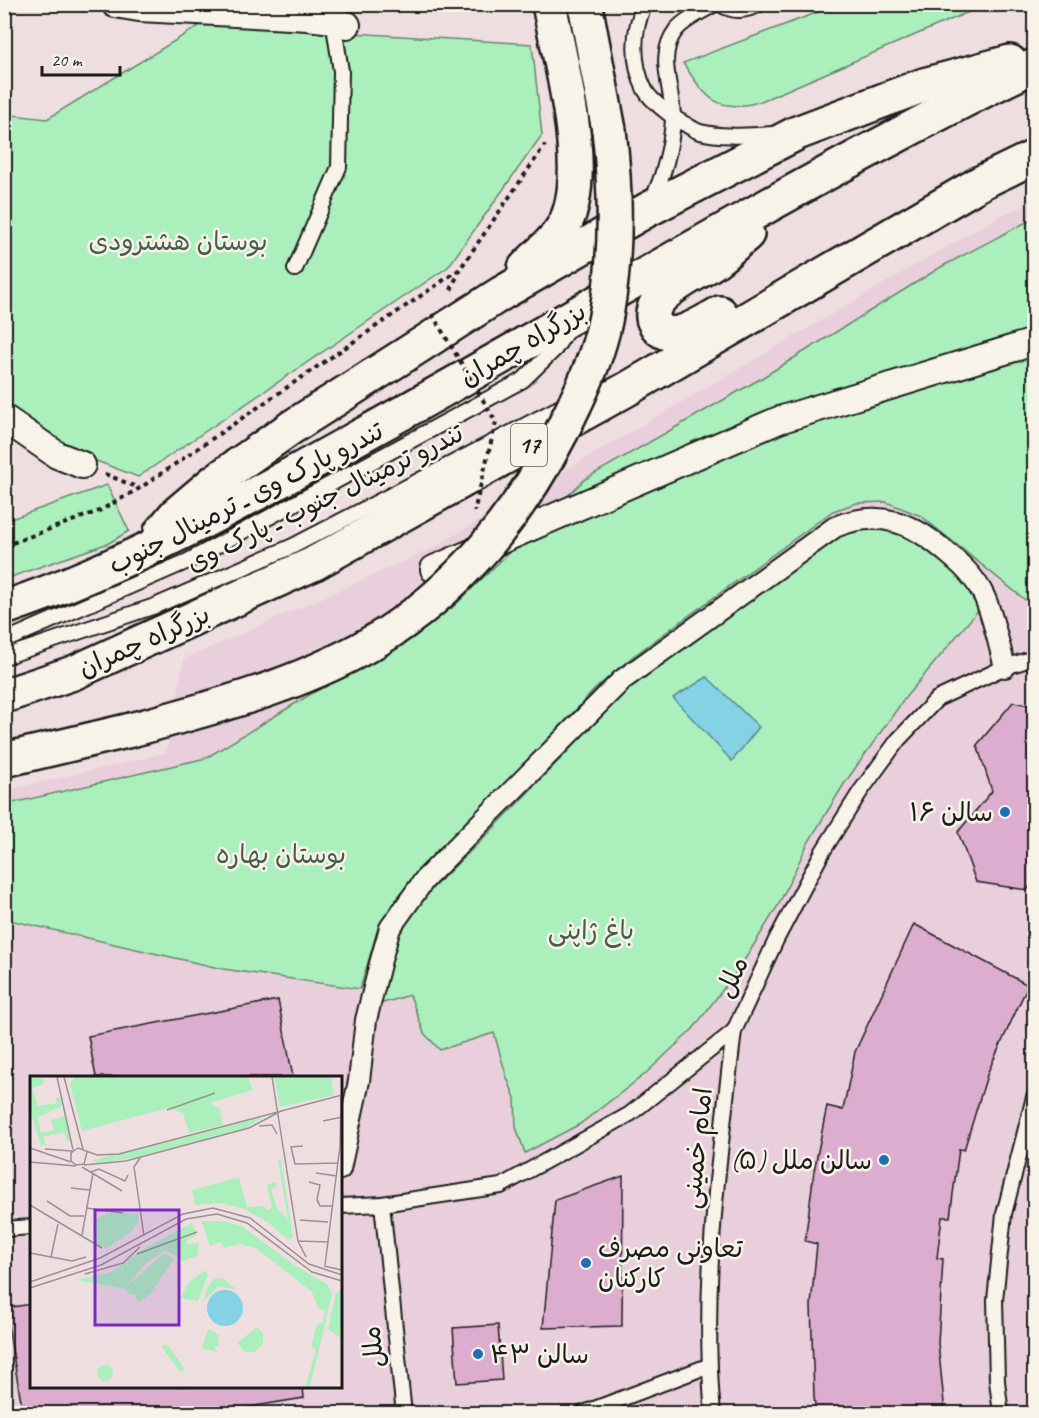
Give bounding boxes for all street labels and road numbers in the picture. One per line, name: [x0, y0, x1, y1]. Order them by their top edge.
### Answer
street label: بزرگراه چمران: [454, 295, 592, 393]
street label: تندرو پارک وی ـ ترمینال جنوب: [103, 414, 389, 582]
street label: تندرو ترمینال جنوب ـ پارک وی: [181, 416, 469, 579]
road number: 17: [511, 424, 547, 466]
street label: بزرگراه چمران: [73, 597, 215, 685]
street label: ملل: [708, 951, 756, 1003]
street label: امام خمینی: [674, 1086, 723, 1211]
street label: ملل: [354, 1324, 392, 1370]

